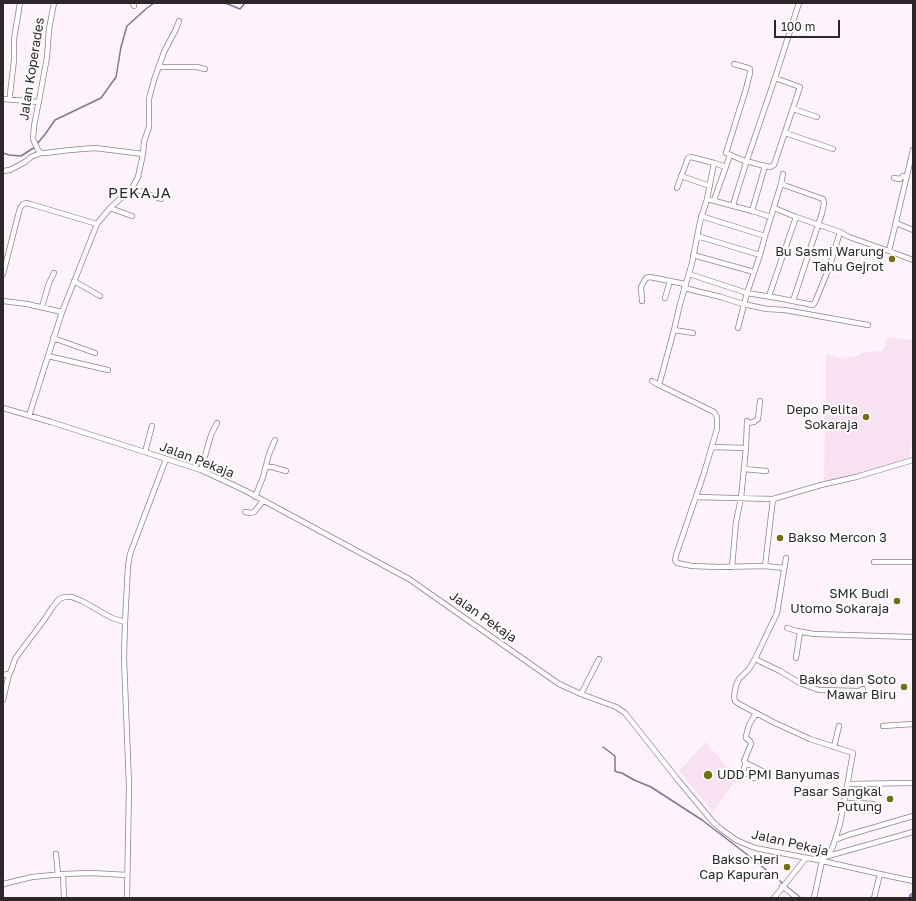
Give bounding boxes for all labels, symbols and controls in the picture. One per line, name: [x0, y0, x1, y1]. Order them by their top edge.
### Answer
scale bar: [776, 12, 842, 38]
street label: Jalan Koperades: [16, 16, 48, 122]
text: 100 m: [781, 19, 815, 34]
district label: PEKAJA: [108, 184, 172, 202]
place label: Bu Sasmi Warung Tahu Gejrot: [775, 244, 884, 275]
marker: Bu Sasmi Warung Tahu Gejrot: [887, 254, 897, 264]
place label: Depo Pelita Sokaraja: [786, 402, 858, 433]
marker: Depo Pelita Sokaraja: [861, 412, 871, 422]
street label: Jalan Pekaja: [158, 439, 236, 481]
place label: Bakso Mercon 3: [788, 530, 887, 546]
marker: Bakso Mercon 3: [775, 533, 785, 543]
place label: SMK Budi Utomo Sokaraja: [790, 586, 889, 617]
street label: Jalan Pekaja: [446, 588, 520, 646]
marker: SMK Budi Utomo Sokaraja: [892, 596, 902, 606]
place label: Bakso dan Soto Mawar Biru: [799, 672, 896, 703]
marker: Bakso dan Soto Mawar Biru: [899, 682, 909, 692]
place label: UDD PMI Banyumas: [717, 767, 840, 783]
marker: UDD PMI Banyumas: [702, 769, 714, 781]
place label: Pasar Sangkal Putung: [793, 784, 882, 815]
marker: Pasar Sangkal Putung: [885, 794, 895, 804]
street label: Jalan Pekaja: [750, 827, 830, 859]
place label: Bakso Heri Cap Kapuran: [699, 852, 779, 883]
marker: Bakso Heri Cap Kapuran: [782, 862, 792, 872]

